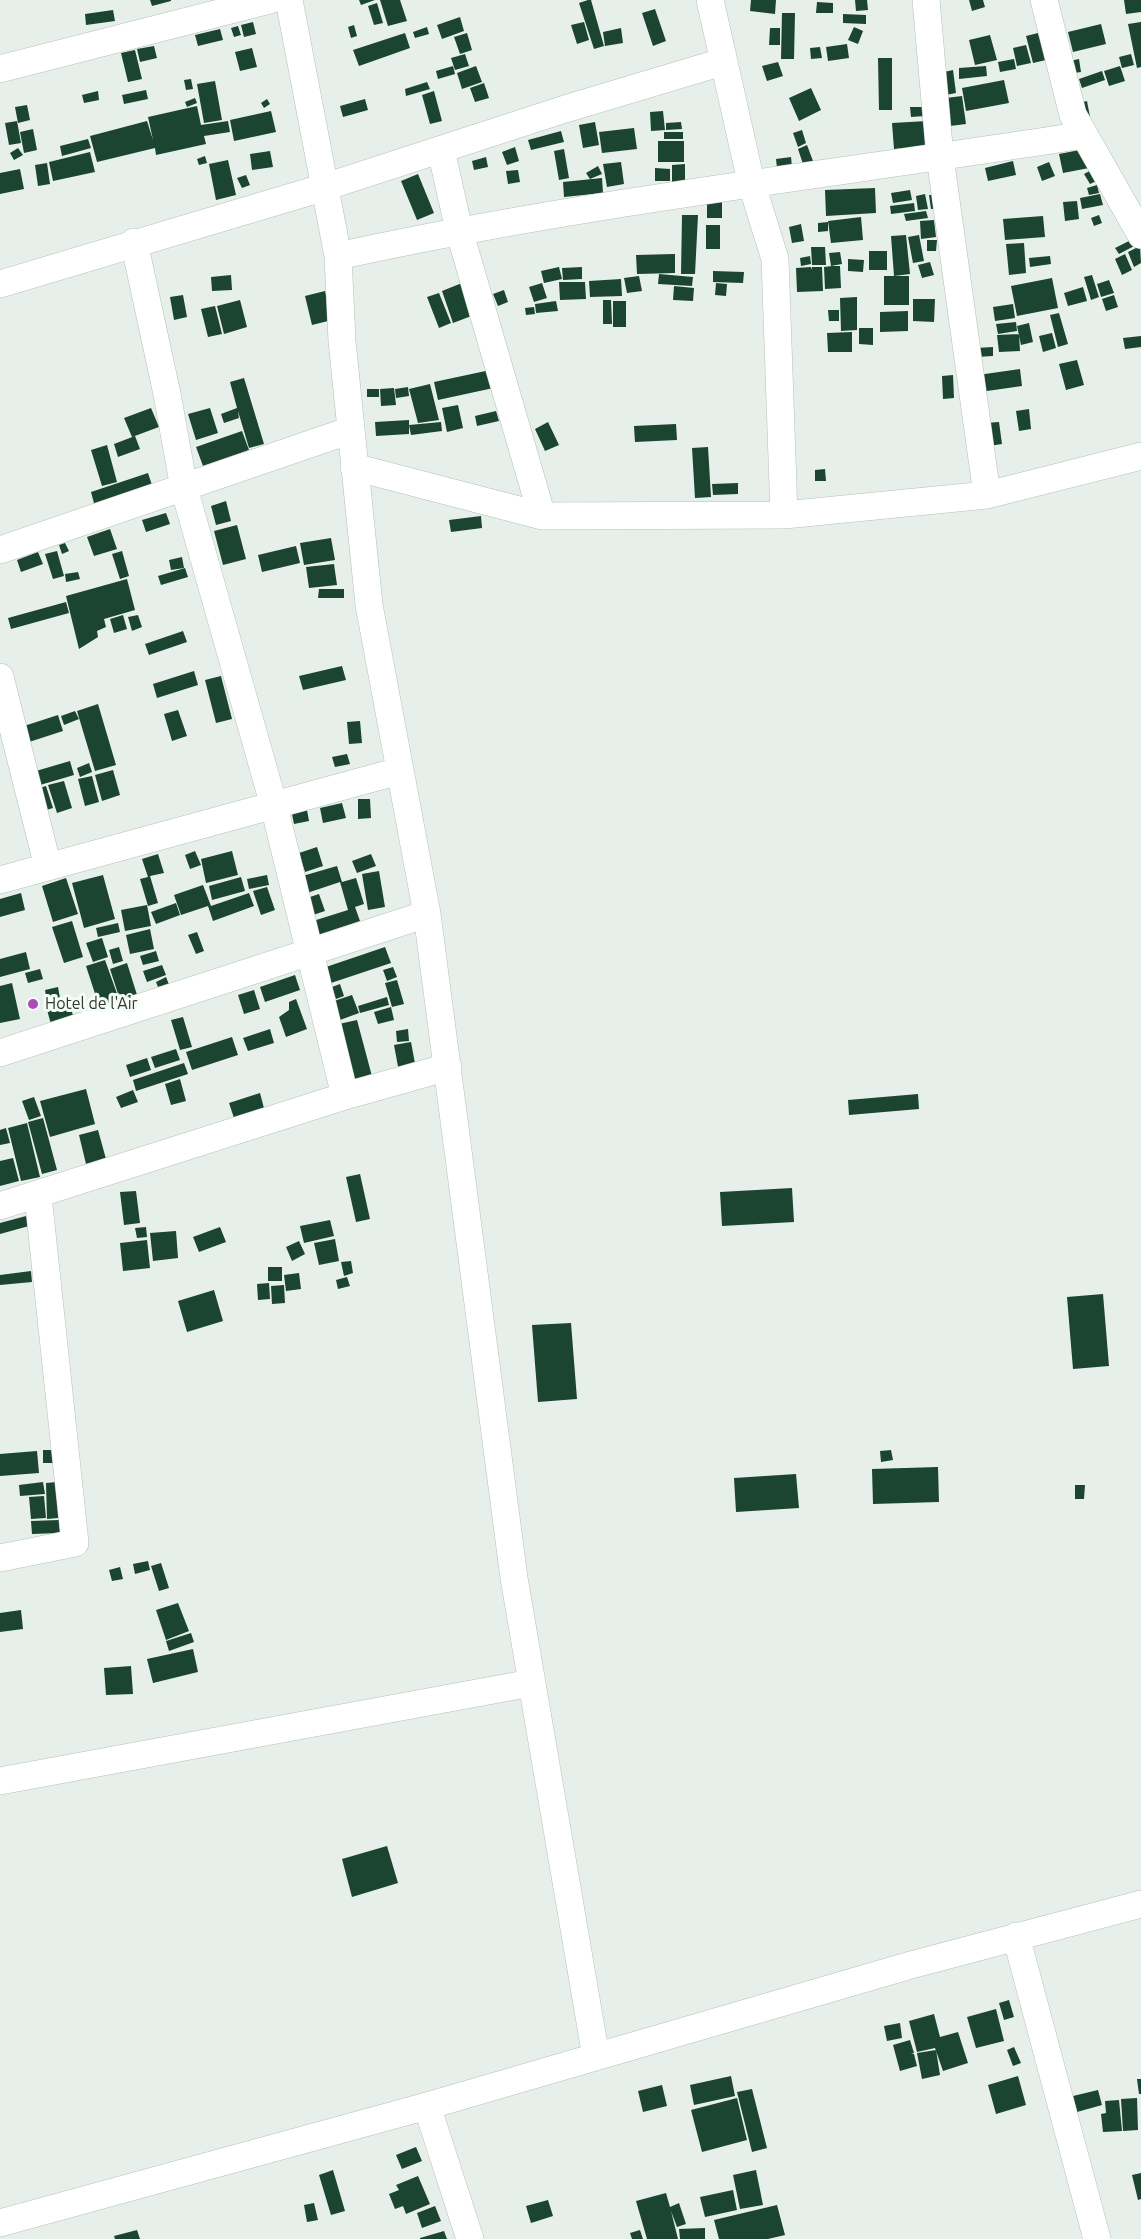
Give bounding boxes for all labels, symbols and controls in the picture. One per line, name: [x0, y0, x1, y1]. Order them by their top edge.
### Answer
place label: Hotel de l'Air: [45, 994, 138, 1014]
marker: Hotel de l'Air: [26, 997, 40, 1011]

